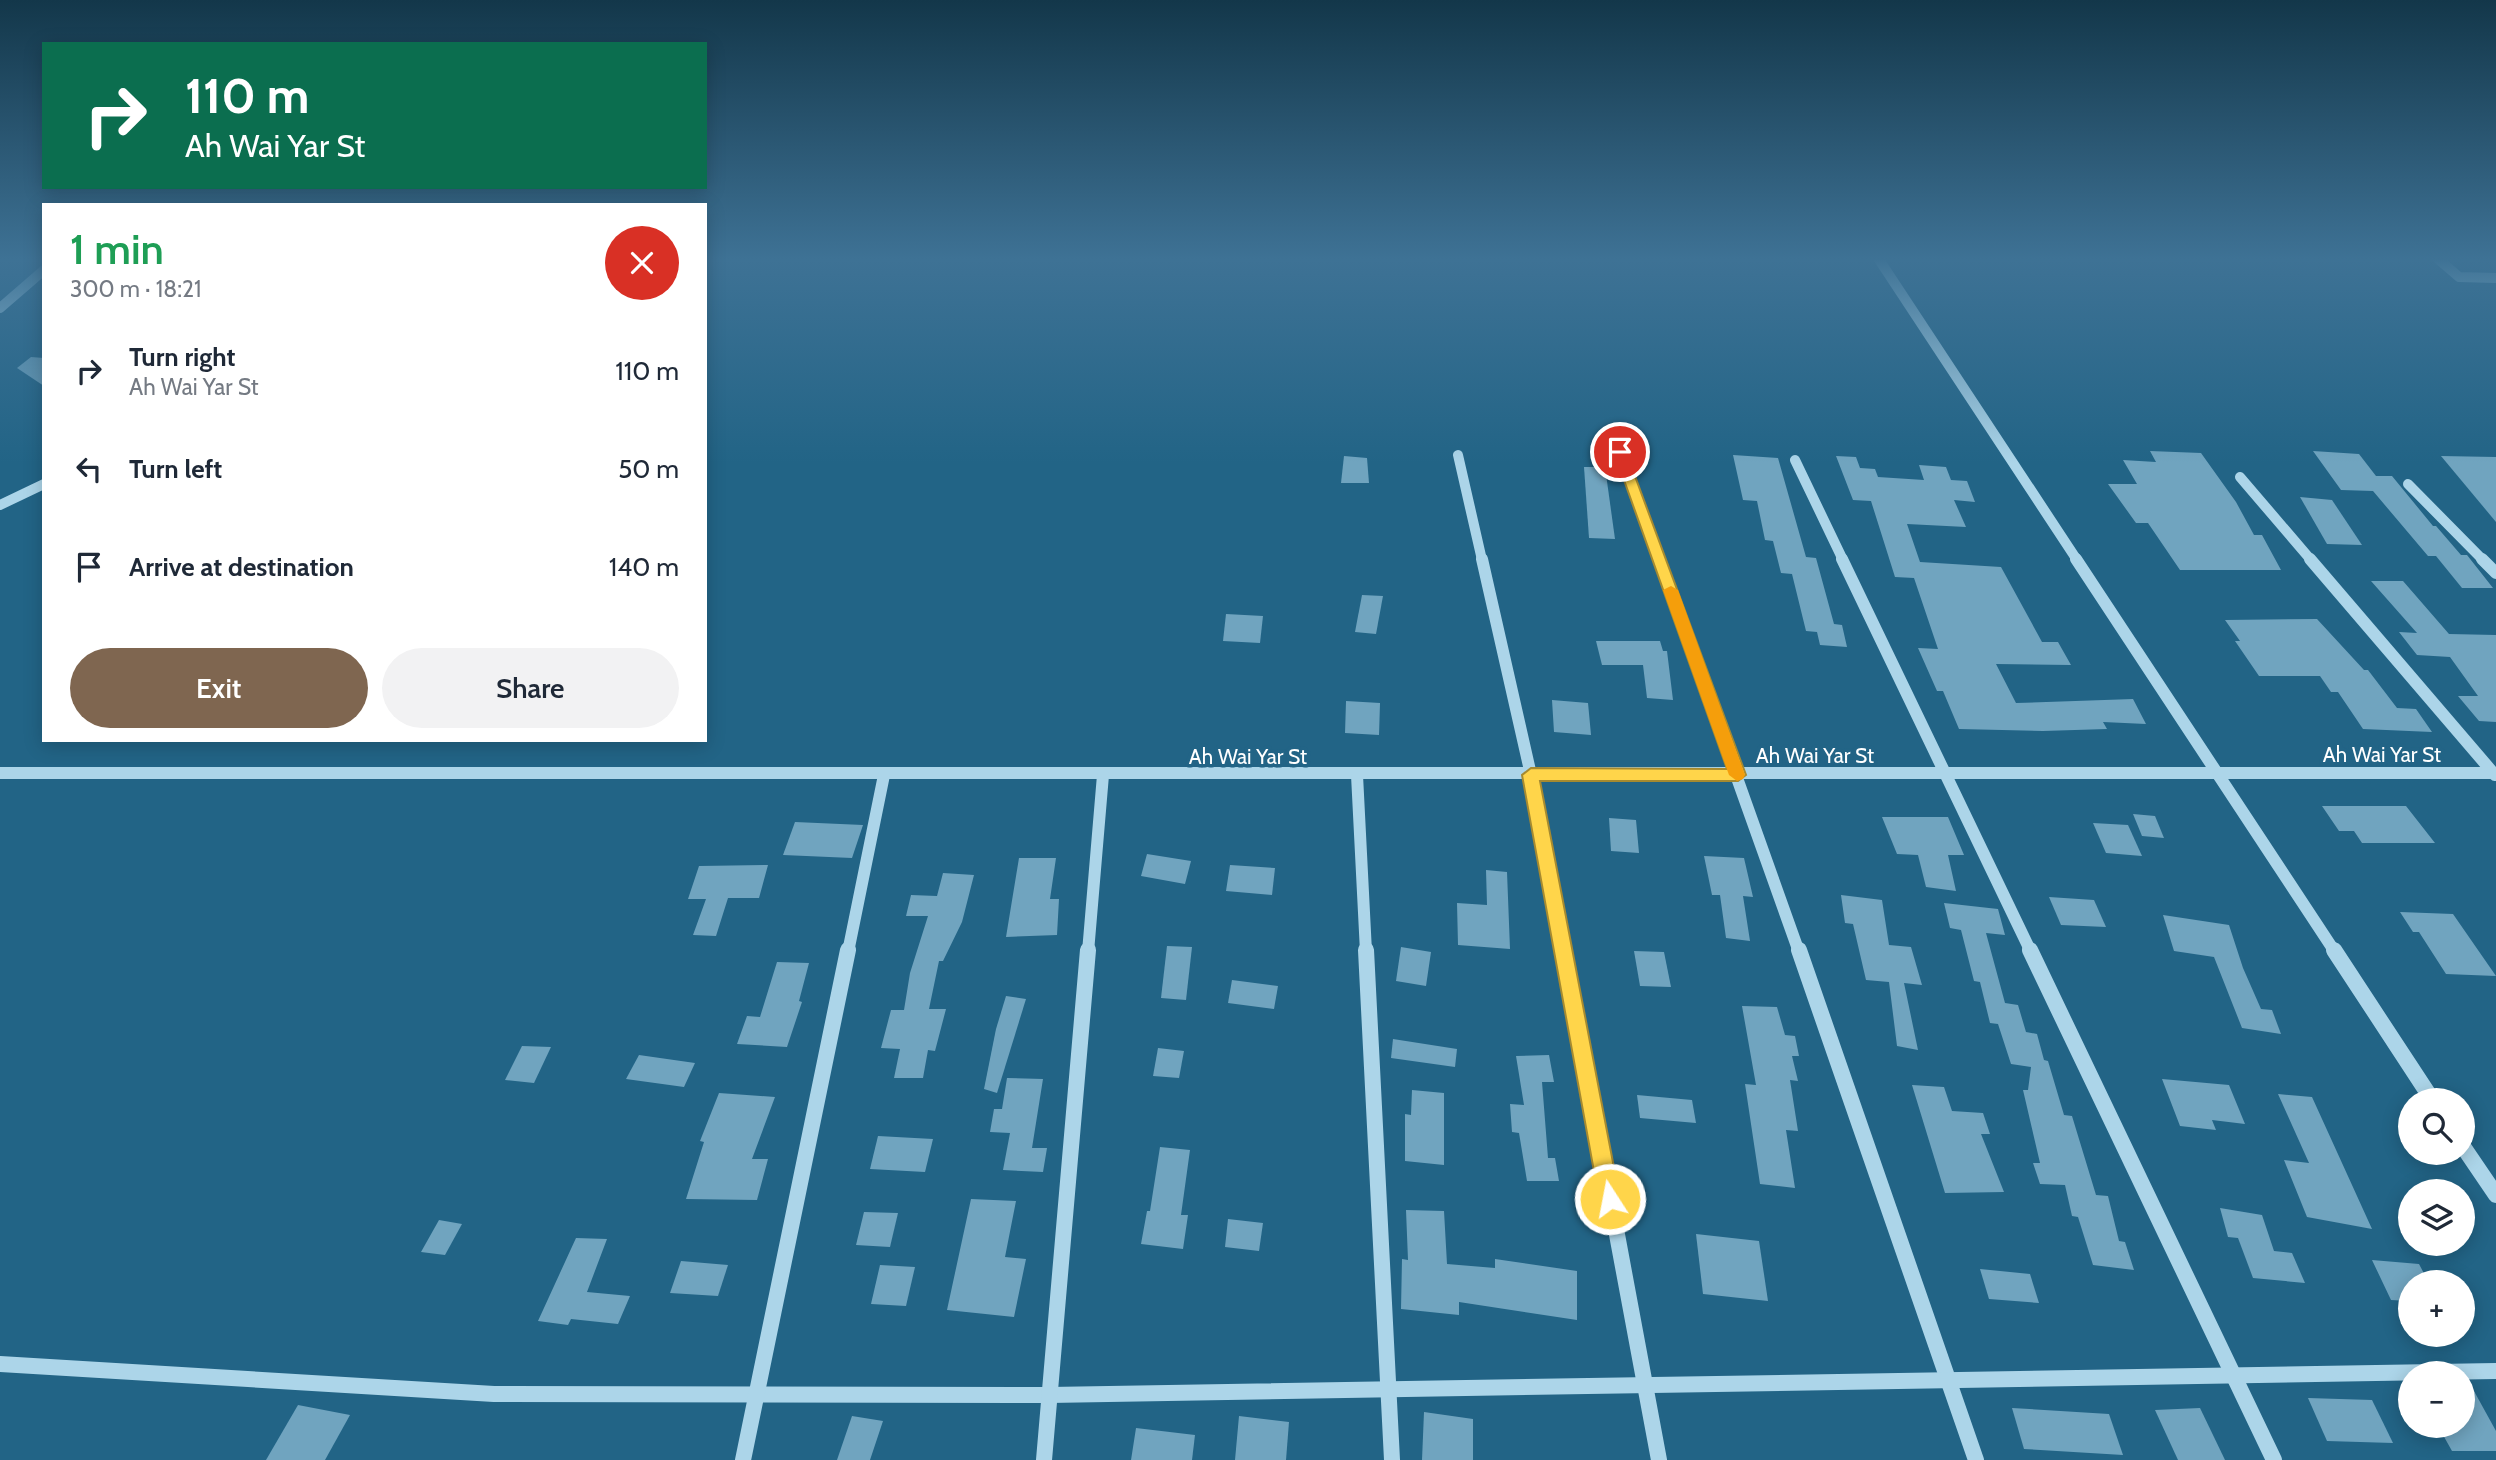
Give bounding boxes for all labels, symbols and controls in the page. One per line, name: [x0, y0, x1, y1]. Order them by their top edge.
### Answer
text: 110 m: [185, 66, 309, 125]
icon: right: [70, 70, 161, 161]
text: Ah Wai Yar St: [185, 126, 365, 165]
text: 1 min: [70, 223, 164, 275]
button: close: [605, 226, 679, 300]
text: 300 m · 18:21: [70, 275, 202, 303]
text: Turn right: [129, 341, 235, 373]
icon: right: [70, 352, 108, 390]
text: 110 m: [615, 355, 679, 387]
text: Ah Wai Yar St: [129, 373, 259, 401]
pin: [1590, 422, 1650, 482]
icon: arrive: [1601, 433, 1639, 471]
icon: left: [70, 450, 108, 488]
text: Turn left: [129, 453, 222, 485]
text: 50 m: [618, 453, 679, 485]
icon: arrive: [70, 548, 108, 586]
text: Arrive at destination: [129, 551, 354, 583]
text: 140 m: [609, 551, 679, 583]
button: Exit: [70, 648, 368, 728]
button: Share: [382, 648, 679, 728]
street label: Ah Wai Yar St: [2323, 742, 2441, 767]
street label: Ah Wai Yar St: [1756, 743, 1874, 768]
street label: Ah Wai Yar St: [1189, 744, 1307, 769]
map controls: [2398, 1088, 2475, 1438]
button: search: [2398, 1088, 2475, 1165]
position arrow: [1573, 1162, 1647, 1236]
button: layers: [2398, 1179, 2475, 1256]
button: +: [2398, 1270, 2475, 1347]
button: −: [2398, 1361, 2475, 1438]

